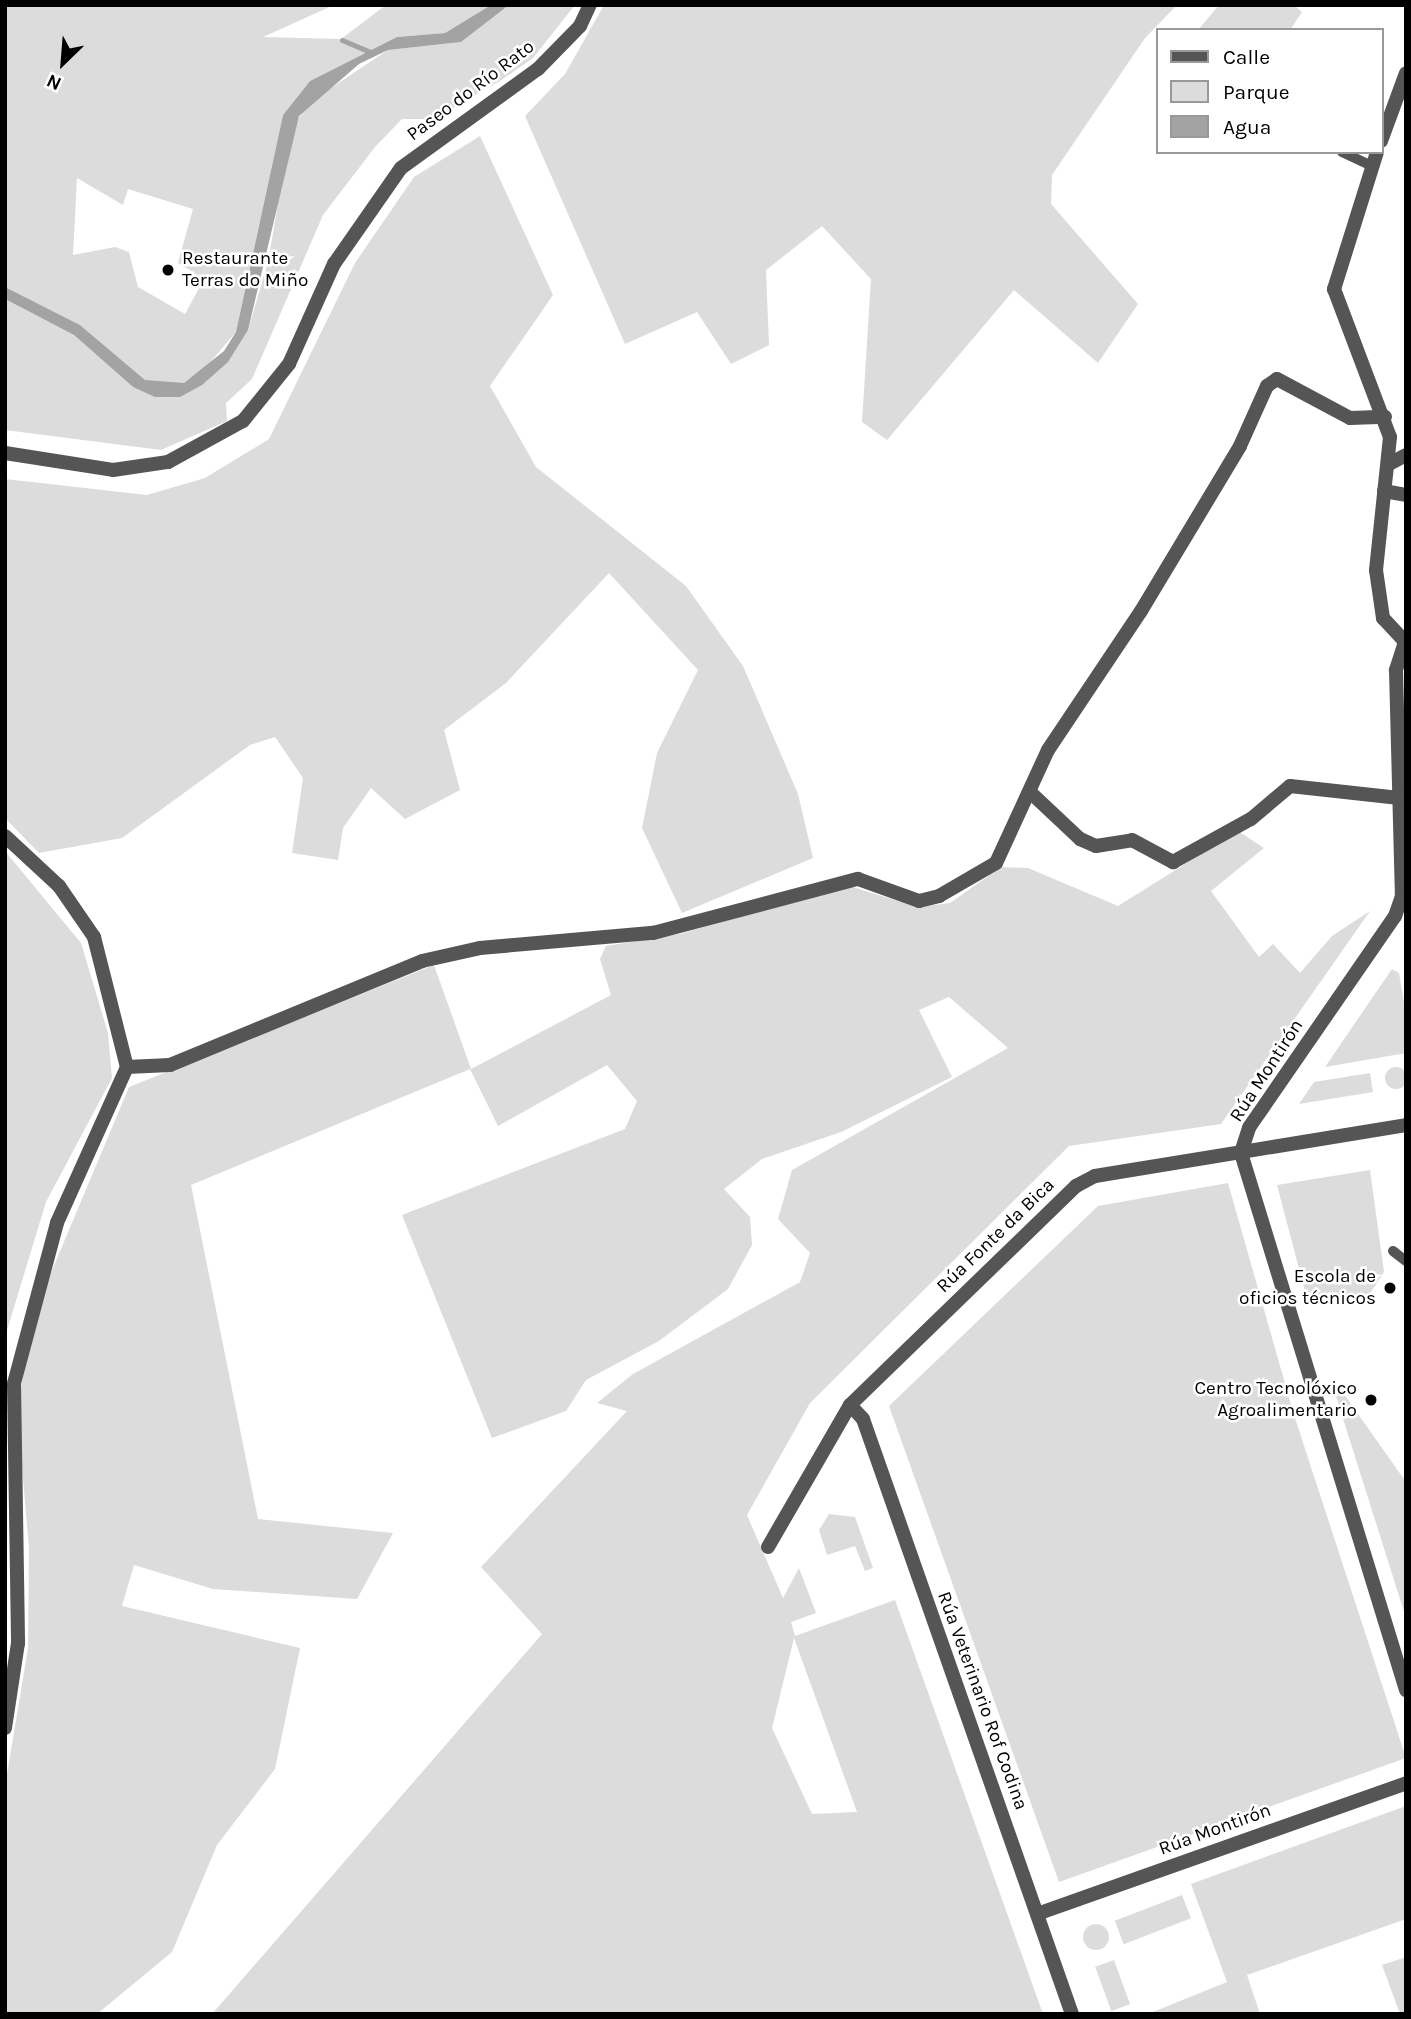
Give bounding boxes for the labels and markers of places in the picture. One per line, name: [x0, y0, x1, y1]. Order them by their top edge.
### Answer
place label: Restaurante Terras do Miño: [182, 248, 308, 292]
marker: Restaurante Terras do Miño: [160, 262, 176, 278]
place label: Escola de oficios técnicos: [1239, 1266, 1376, 1310]
marker: Escola de oficios técnicos: [1382, 1280, 1398, 1296]
place label: Centro Tecnolóxico Agroalimentario: [1194, 1378, 1357, 1422]
marker: Centro Tecnolóxico Agroalimentario: [1363, 1392, 1379, 1408]

